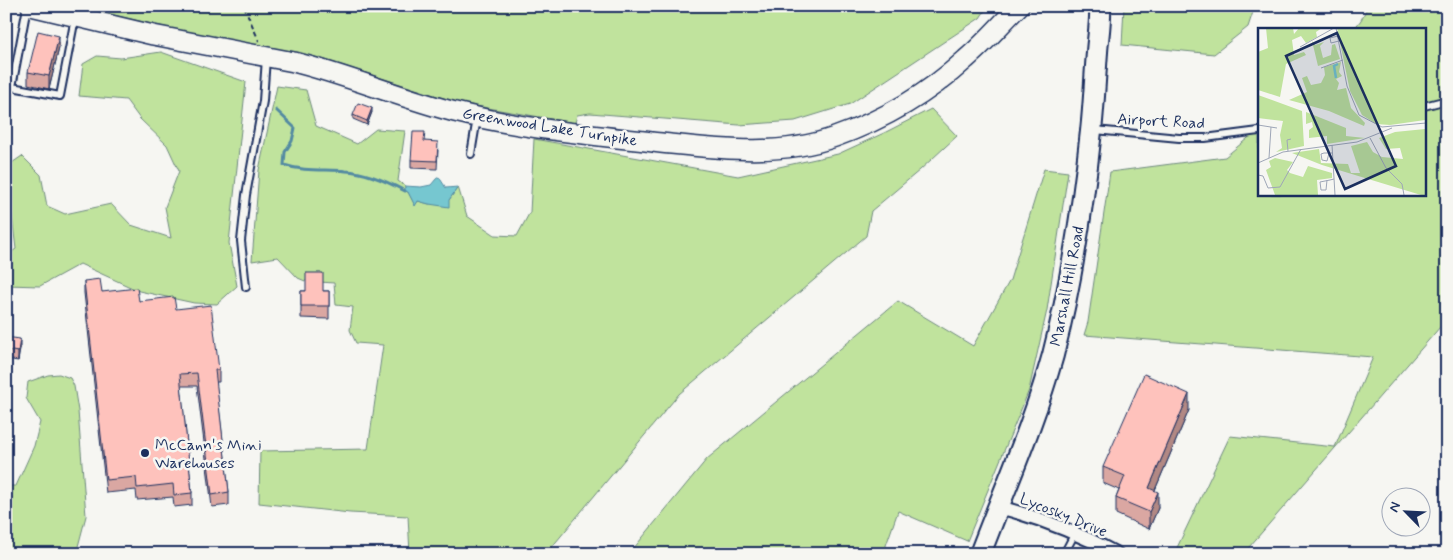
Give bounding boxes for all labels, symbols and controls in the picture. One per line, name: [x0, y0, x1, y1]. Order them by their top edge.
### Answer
inset map: [1258, 28, 1426, 195]
street label: Greenwood Lake Turnpike: [461, 103, 639, 152]
street label: Airport Road: [1117, 109, 1205, 134]
street label: Marshall Hill Road: [1046, 224, 1089, 348]
place label: McCann's Mini Warehouses: [155, 435, 262, 474]
marker: McCann's Mini Warehouses: [139, 447, 151, 459]
street label: Lycosky Drive: [1016, 488, 1110, 543]
north arrow: [1380, 488, 1430, 538]
text: N: [1385, 499, 1405, 515]

